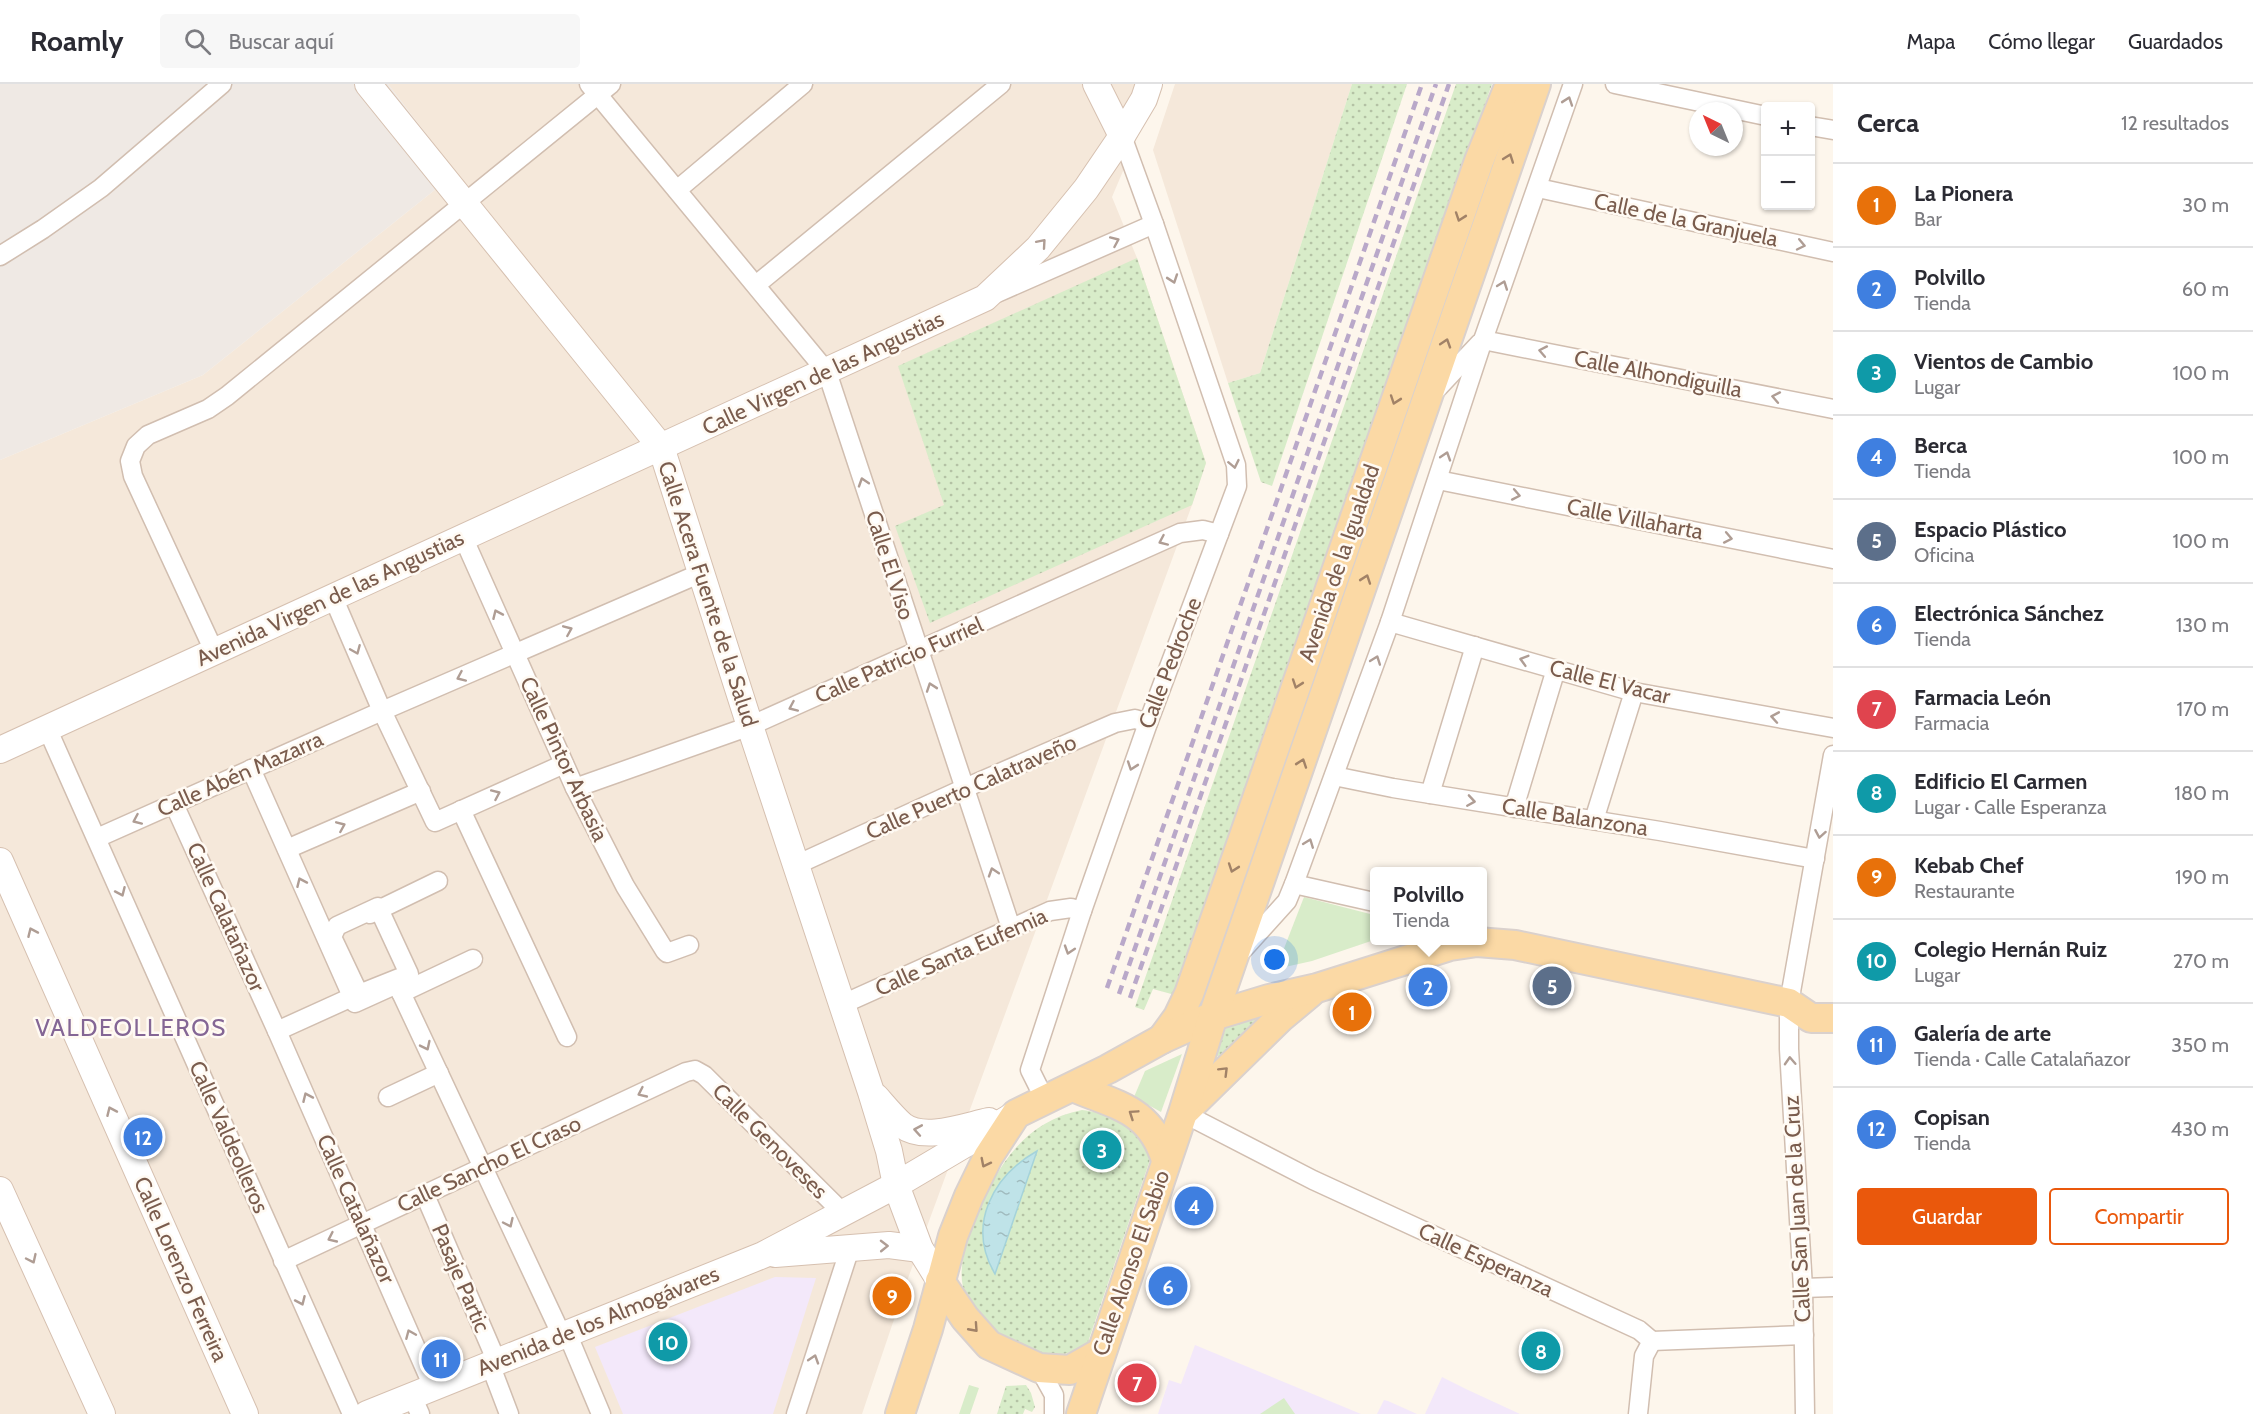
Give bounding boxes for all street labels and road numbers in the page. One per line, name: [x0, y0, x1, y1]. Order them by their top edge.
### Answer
street label: Calle de la Granjuela: [1592, 187, 1781, 253]
street label: Calle Virgen de las Angustias: [698, 305, 948, 441]
street label: Calle Alhondiguilla: [1572, 344, 1745, 404]
street label: Calle Acera Fuente de la Salud: [652, 458, 764, 730]
street label: Avenida de la Igualdad: [1293, 461, 1385, 665]
street label: Calle Villaharta: [1565, 493, 1706, 546]
street label: Calle El Viso: [860, 507, 920, 623]
street label: Avenida Virgen de las Angustias: [192, 524, 468, 672]
street label: Calle Pedroche: [1133, 594, 1207, 732]
street label: Calle Patricio Furriel: [811, 611, 988, 709]
street label: Calle El Vacar: [1547, 654, 1673, 710]
street label: Calle Pintor Arbasia: [514, 672, 614, 846]
street label: Calle Abén Mazarra: [153, 725, 327, 823]
street label: Calle Puerto Calatraveño: [862, 728, 1080, 846]
street label: Calle Balanzona: [1500, 792, 1650, 842]
street label: Calle Calatañazor: [181, 838, 271, 996]
street label: Calle Santa Eufemia: [871, 902, 1051, 1002]
street label: Calle Valdeolleros: [183, 1057, 275, 1217]
street label: Calle Genoveses: [707, 1078, 833, 1204]
street label: Calle San Juan de la Cruz: [1778, 1095, 1816, 1323]
street label: Calle Sancho El Craso: [393, 1110, 585, 1218]
street label: Calle Catalañazor: [311, 1130, 401, 1288]
street label: Calle Alonso El Sabio: [1087, 1167, 1175, 1359]
street label: Calle Lorenzo Ferreira: [128, 1172, 234, 1366]
street label: Calle Esperanza: [1414, 1217, 1558, 1303]
street label: Pasaje Partic: [426, 1220, 496, 1336]
street label: Avenida de los Almogávares: [473, 1260, 723, 1382]

